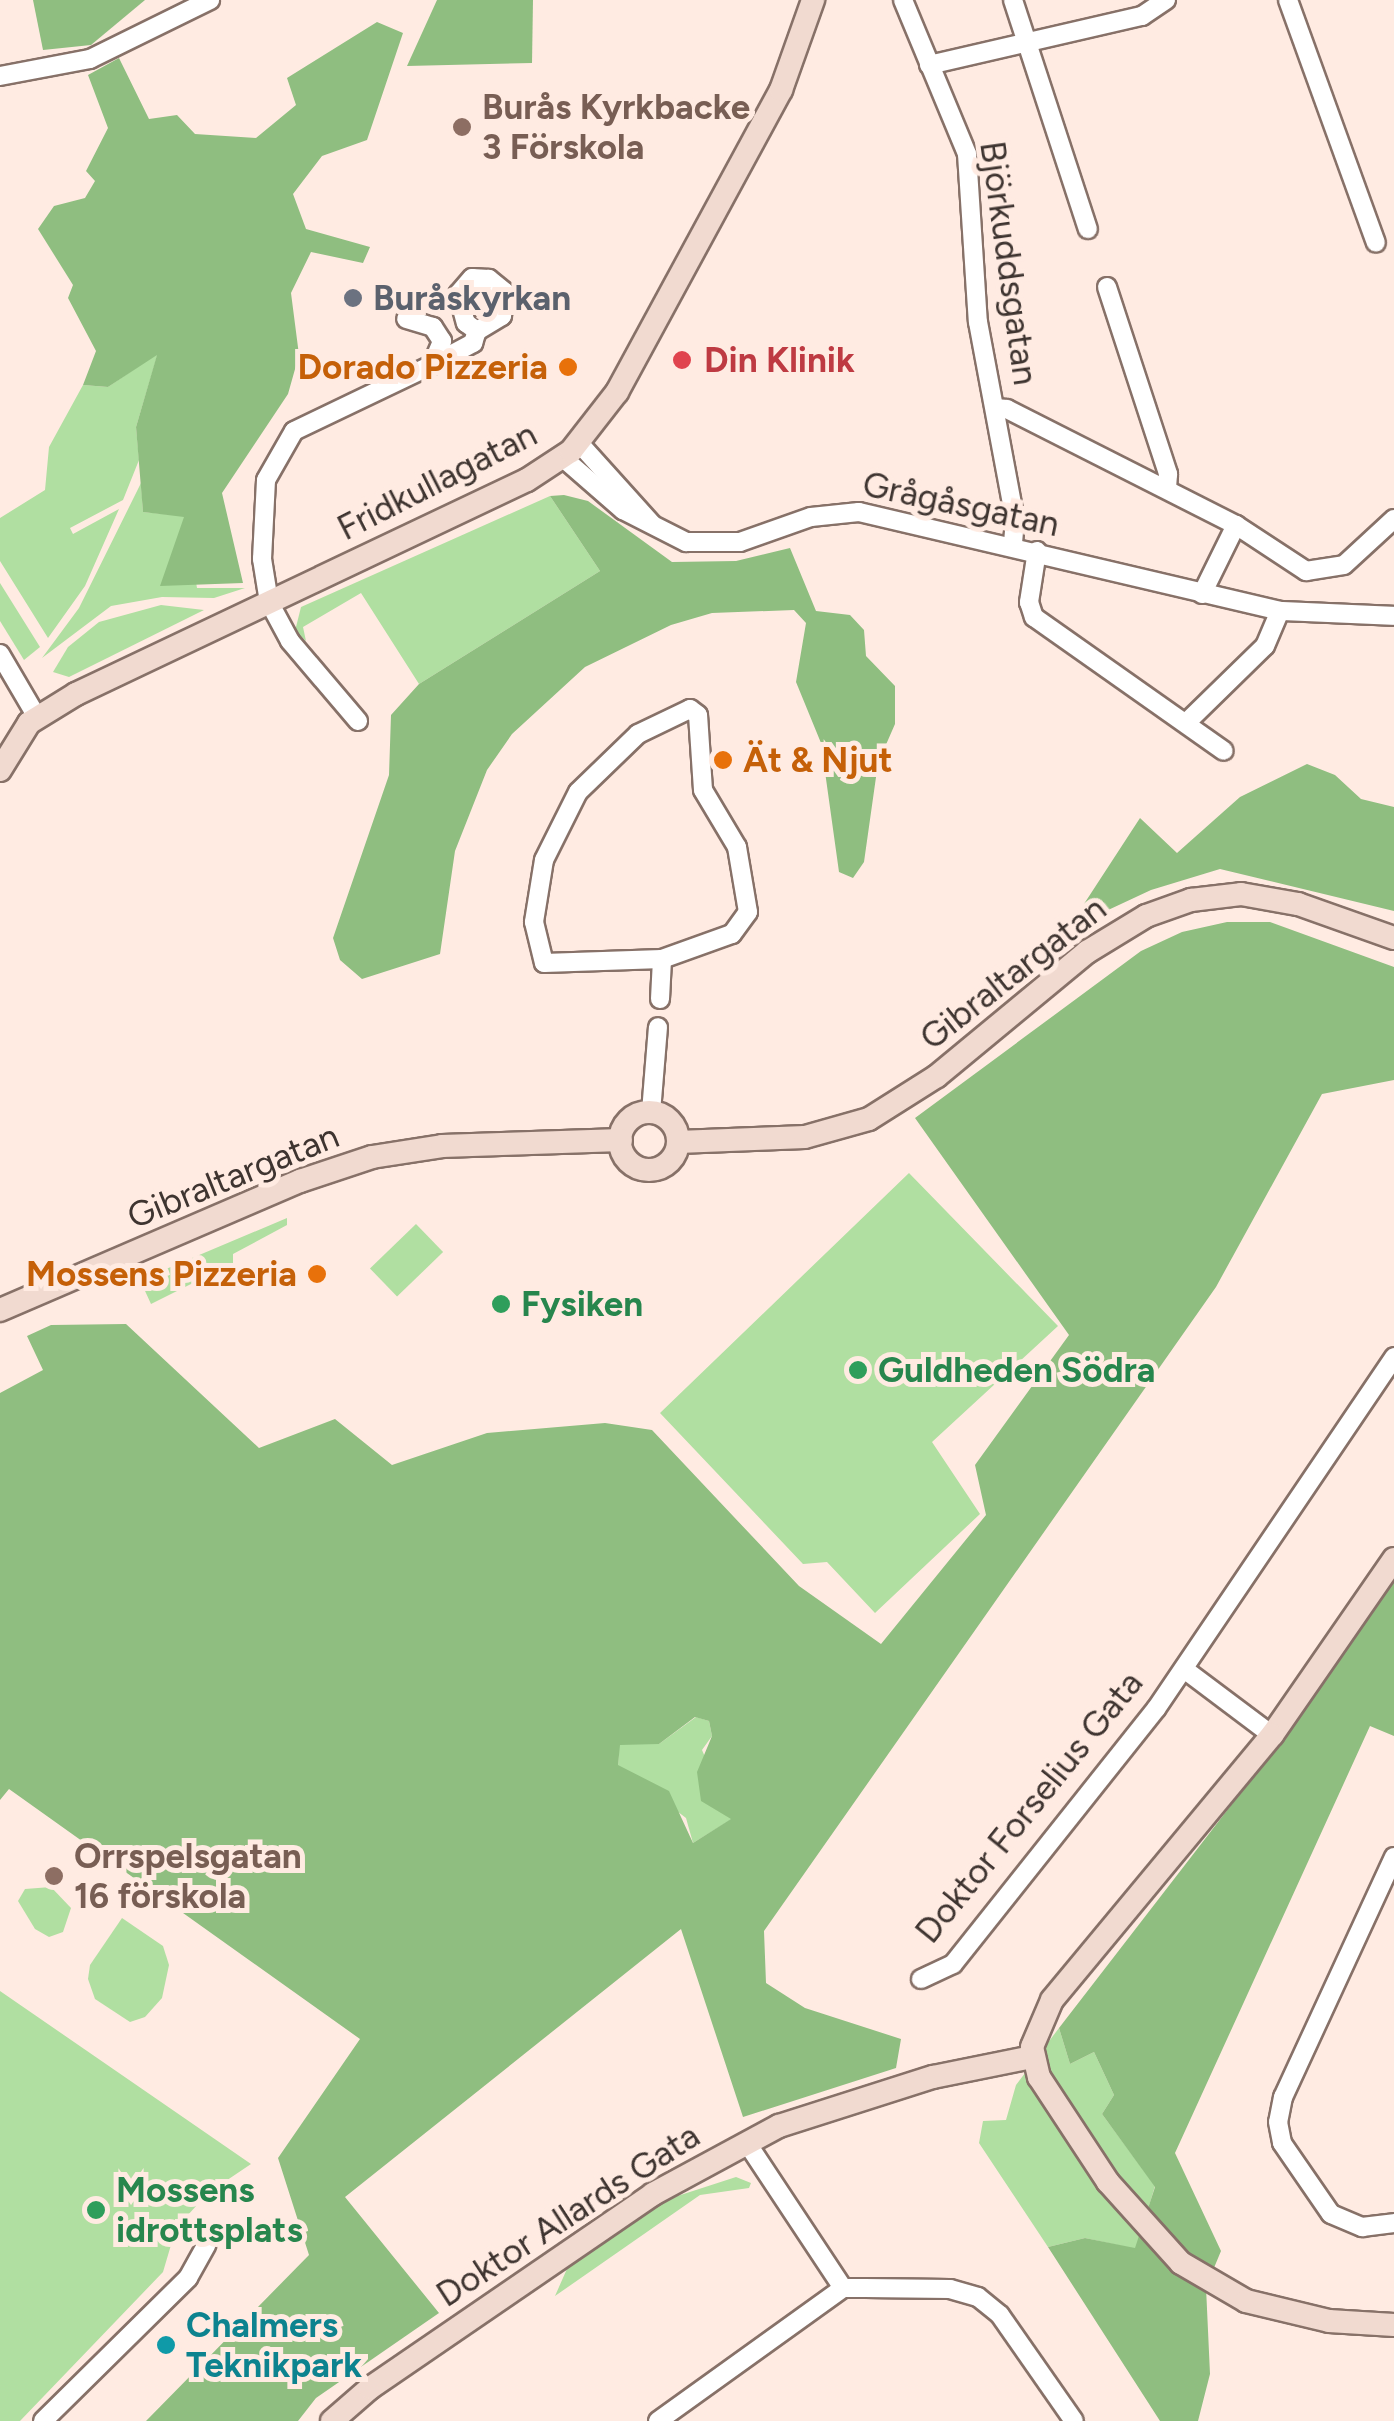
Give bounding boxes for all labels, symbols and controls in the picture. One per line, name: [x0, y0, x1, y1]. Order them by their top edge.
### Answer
place label: Burås Kyrkbacke 3 Förskola: [482, 86, 750, 168]
marker: Burås Kyrkbacke 3 Förskola: [451, 116, 473, 138]
street label: Björkuddsgatan: [971, 138, 1047, 388]
place label: Buråskyrkan: [373, 277, 571, 319]
marker: Buråskyrkan: [342, 287, 364, 309]
place label: Din Klinik: [704, 339, 855, 381]
place label: Dorado Pizzeria: [298, 346, 548, 388]
marker: Din Klinik: [669, 347, 695, 373]
marker: Dorado Pizzeria: [557, 356, 579, 378]
street label: Fridkullagatan: [330, 413, 544, 549]
street label: Grågåsgatan: [859, 463, 1063, 545]
place label: Ät & Njut: [743, 739, 893, 781]
marker: Ät & Njut: [712, 749, 734, 771]
street label: Gibraltargatan: [912, 887, 1114, 1059]
street label: Gibraltargatan: [121, 1115, 345, 1237]
place label: Mossens Pizzeria: [26, 1253, 297, 1295]
marker: Mossens Pizzeria: [306, 1263, 328, 1285]
place label: Fysiken: [521, 1283, 643, 1325]
marker: Fysiken: [490, 1293, 512, 1315]
place label: Guldheden Södra: [878, 1349, 1155, 1391]
marker: Guldheden Södra: [847, 1359, 869, 1381]
street label: Doktor Forselius Gata: [907, 1663, 1151, 1951]
place label: Orrspelsgatan 16 förskola: [74, 1835, 302, 1917]
marker: Orrspelsgatan 16 förskola: [43, 1865, 65, 1887]
street label: Doktor Allards Gata: [429, 2114, 707, 2316]
place label: Mossens idrottsplats: [116, 2169, 303, 2251]
marker: Mossens idrottsplats: [85, 2199, 107, 2221]
place label: Chalmers Teknikpark: [186, 2304, 362, 2386]
marker: Chalmers Teknikpark: [155, 2334, 177, 2356]

